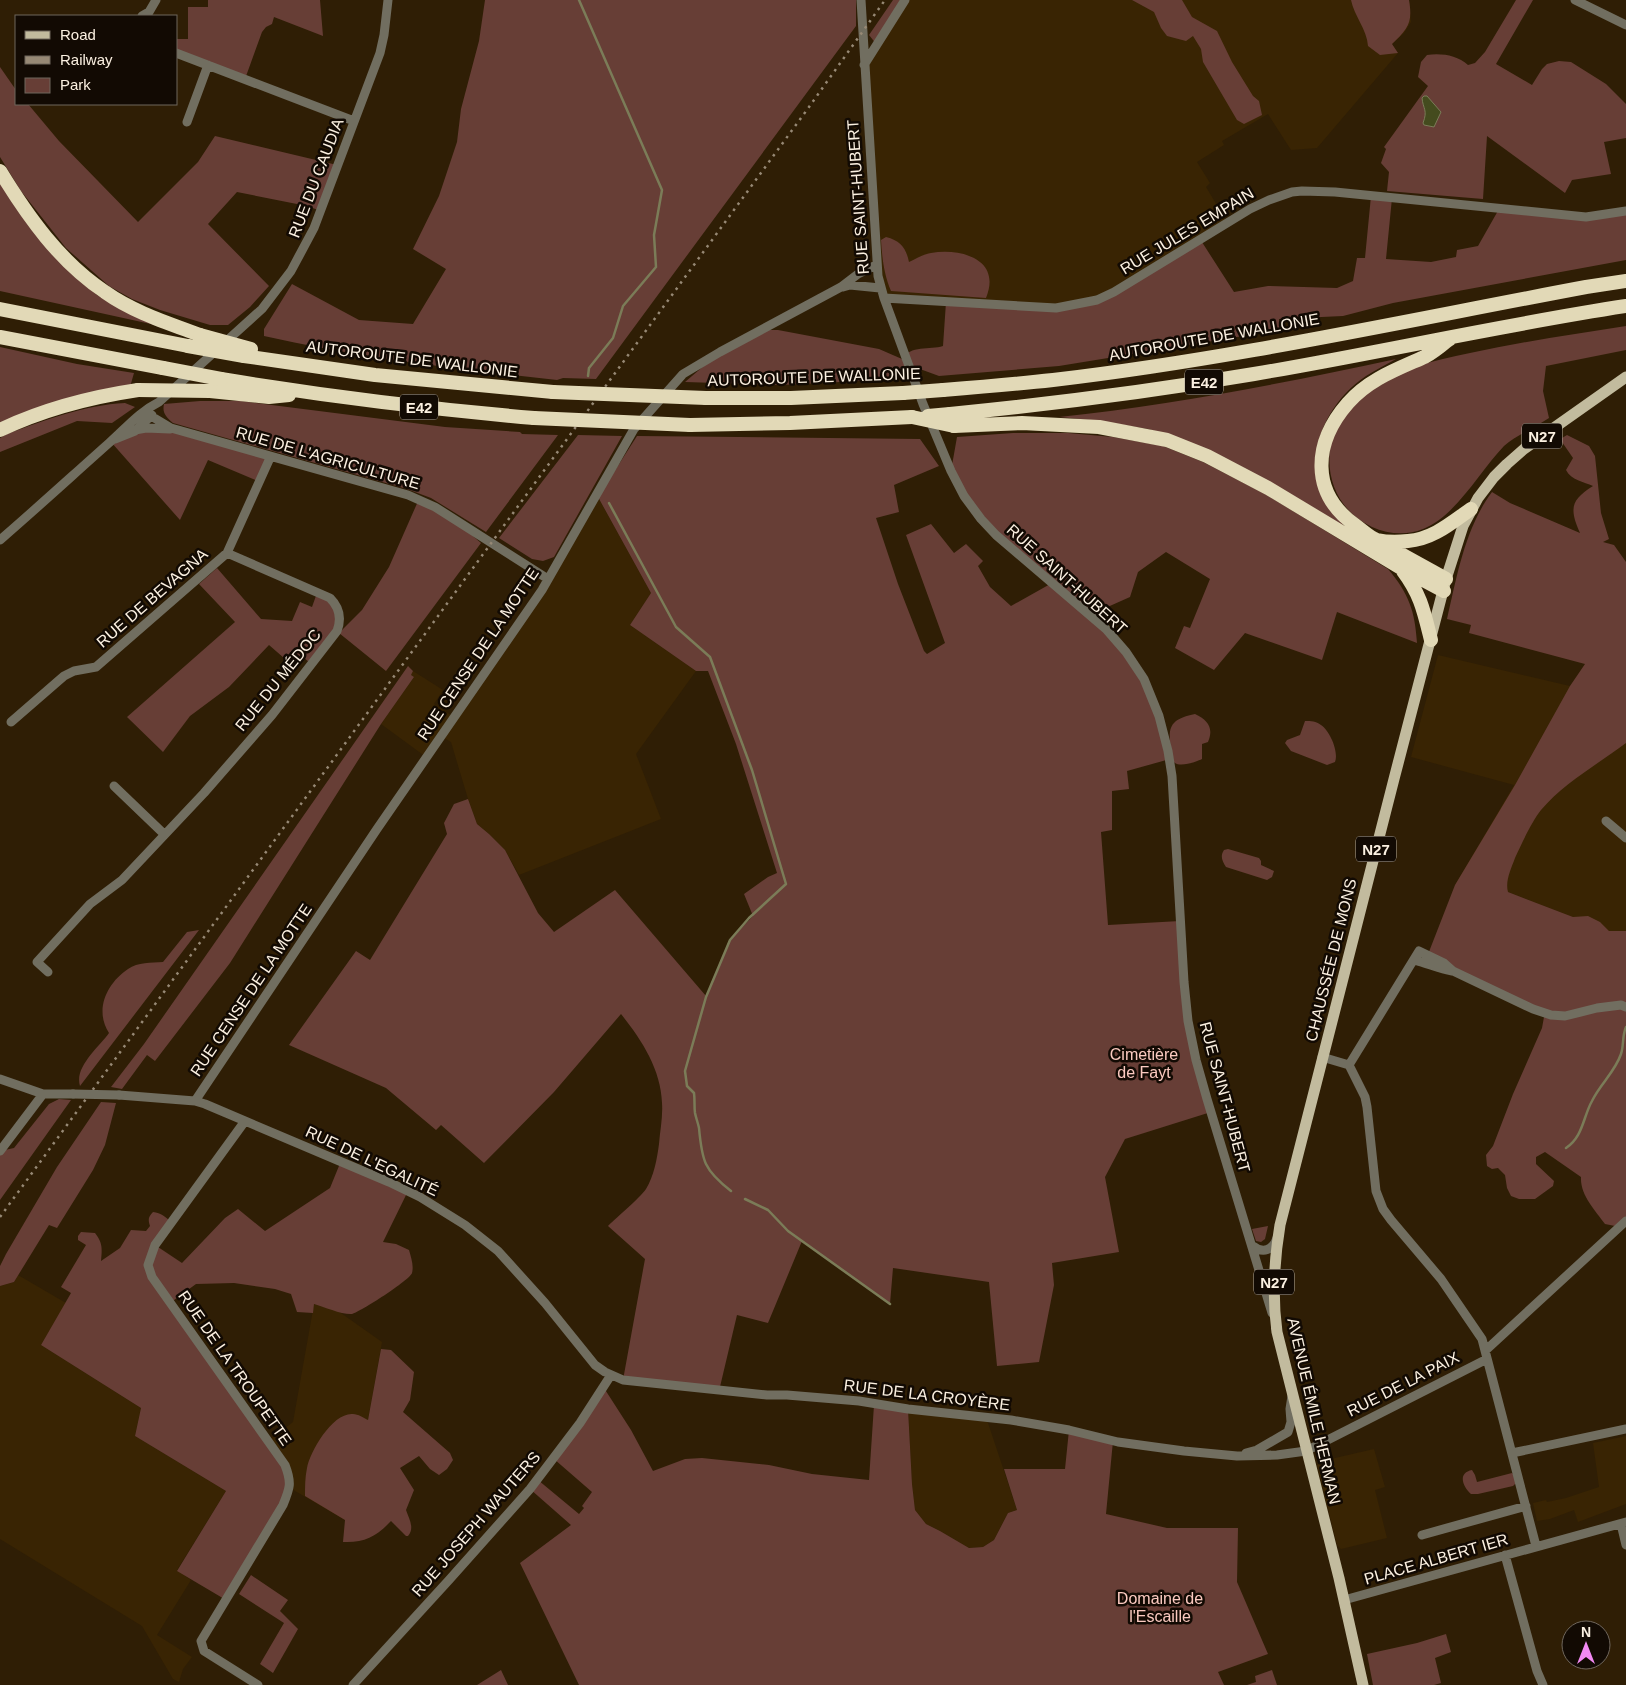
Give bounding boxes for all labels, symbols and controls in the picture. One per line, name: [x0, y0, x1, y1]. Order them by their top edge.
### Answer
legend: [15, 15, 178, 105]
text: Road: [60, 26, 96, 43]
text: Railway: [60, 51, 113, 68]
text: Park: [60, 76, 91, 93]
street label: RUE DU CAUDIA: [285, 116, 347, 240]
street label: RUE SAINT-HUBERT: [844, 119, 872, 275]
street label: RUE JULES EMPAIN: [1117, 184, 1257, 278]
street label: AUTOROUTE DE WALLONIE: [1107, 310, 1321, 364]
street label: AUTOROUTE DE WALLONIE: [305, 338, 519, 380]
street label: AUTOROUTE DE WALLONIE: [707, 365, 921, 389]
road number: E42: [1185, 370, 1223, 394]
road number: E42: [400, 394, 438, 420]
street label: RUE DE L'AGRICULTURE: [234, 424, 422, 492]
road number: N27: [1522, 424, 1562, 448]
street label: RUE SAINT-HUBERT: [1004, 521, 1131, 637]
street label: RUE DE BEVAGNA: [93, 545, 211, 651]
street label: RUE CENSE DE LA MOTTE: [414, 565, 542, 743]
street label: RUE DU MÉDOC: [231, 625, 324, 734]
road number: N27: [1356, 836, 1396, 862]
street label: CHAUSSÉE DE MONS: [1302, 877, 1359, 1043]
street label: RUE CENSE DE LA MOTTE: [187, 901, 315, 1079]
street label: RUE SAINT-HUBERT: [1197, 1020, 1253, 1174]
park label: Cimetière de Fayt: [1110, 1046, 1178, 1081]
street label: RUE DE L'EGALITÉ: [303, 1122, 441, 1199]
road number: N27: [1254, 1270, 1294, 1294]
street label: RUE DE LA TROUPETTE: [175, 1288, 295, 1448]
street label: AVENUE ÉMILE HERMAN: [1284, 1316, 1345, 1506]
street label: RUE DE LA PAIX: [1344, 1348, 1462, 1420]
street label: RUE DE LA CROYÈRE: [843, 1375, 1011, 1414]
street label: RUE JOSEPH WAUTERS: [409, 1448, 543, 1600]
street label: PLACE ALBERT IER: [1362, 1530, 1510, 1588]
park label: Domaine de l'Escaille: [1117, 1590, 1203, 1625]
north arrow: [1561, 1620, 1611, 1670]
text: N: [1581, 1624, 1591, 1640]

